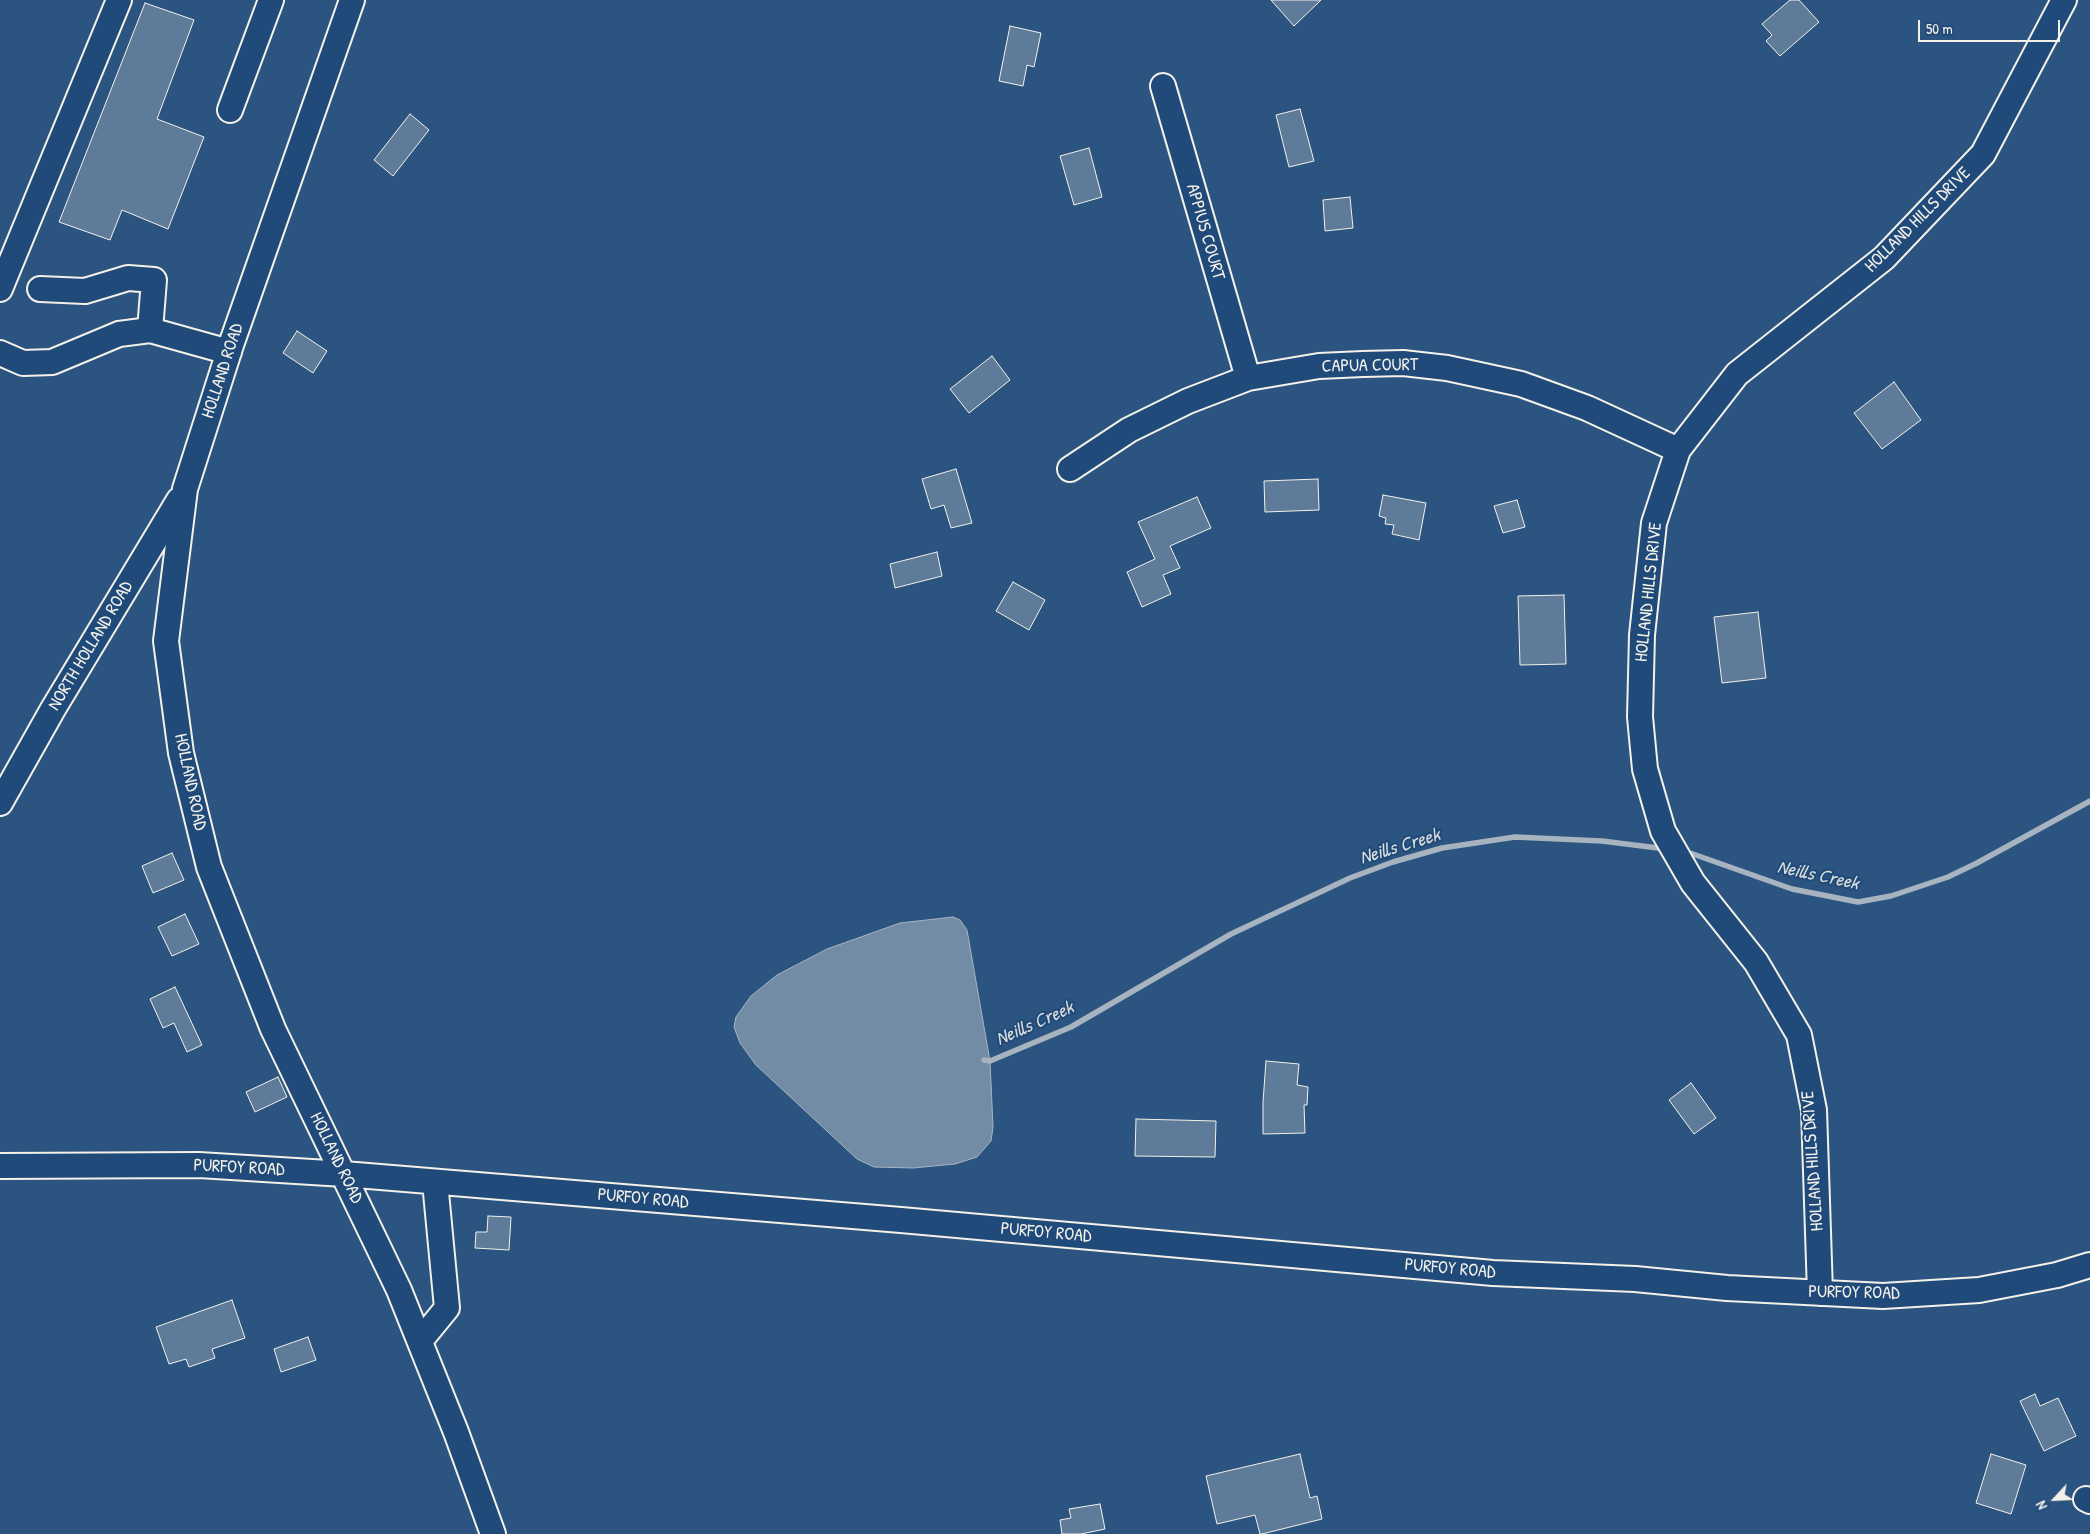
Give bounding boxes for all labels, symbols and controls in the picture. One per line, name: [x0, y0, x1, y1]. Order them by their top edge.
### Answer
scale bar: [1920, 10, 2062, 42]
text: 50 m: [1926, 18, 1953, 39]
street label: HOLLAND HILLS DRIVE: [1861, 163, 1975, 277]
street label: APPIUS COURT: [1181, 181, 1229, 283]
street label: HOLLAND ROAD: [198, 321, 248, 421]
street label: CAPUA COURT: [1322, 354, 1418, 378]
street label: HOLLAND HILLS DRIVE: [1631, 521, 1667, 663]
street label: NORTH HOLLAND ROAD: [44, 577, 138, 715]
street label: HOLLAND ROAD: [169, 732, 211, 832]
water label: Neills Creek: [1357, 824, 1443, 870]
water label: Neills Creek: [1775, 856, 1861, 896]
water label: Neills Creek: [993, 997, 1077, 1051]
street label: HOLLAND HILLS DRIVE: [1797, 1090, 1829, 1232]
street label: HOLLAND ROAD: [305, 1109, 367, 1207]
street label: PURFOY ROAD: [193, 1155, 285, 1181]
street label: PURFOY ROAD: [597, 1184, 689, 1214]
street label: PURFOY ROAD: [1000, 1218, 1092, 1248]
street label: PURFOY ROAD: [1404, 1254, 1496, 1284]
street label: PURFOY ROAD: [1808, 1281, 1900, 1305]
north arrow: [2030, 1474, 2080, 1524]
text: N: [2031, 1498, 2051, 1513]

